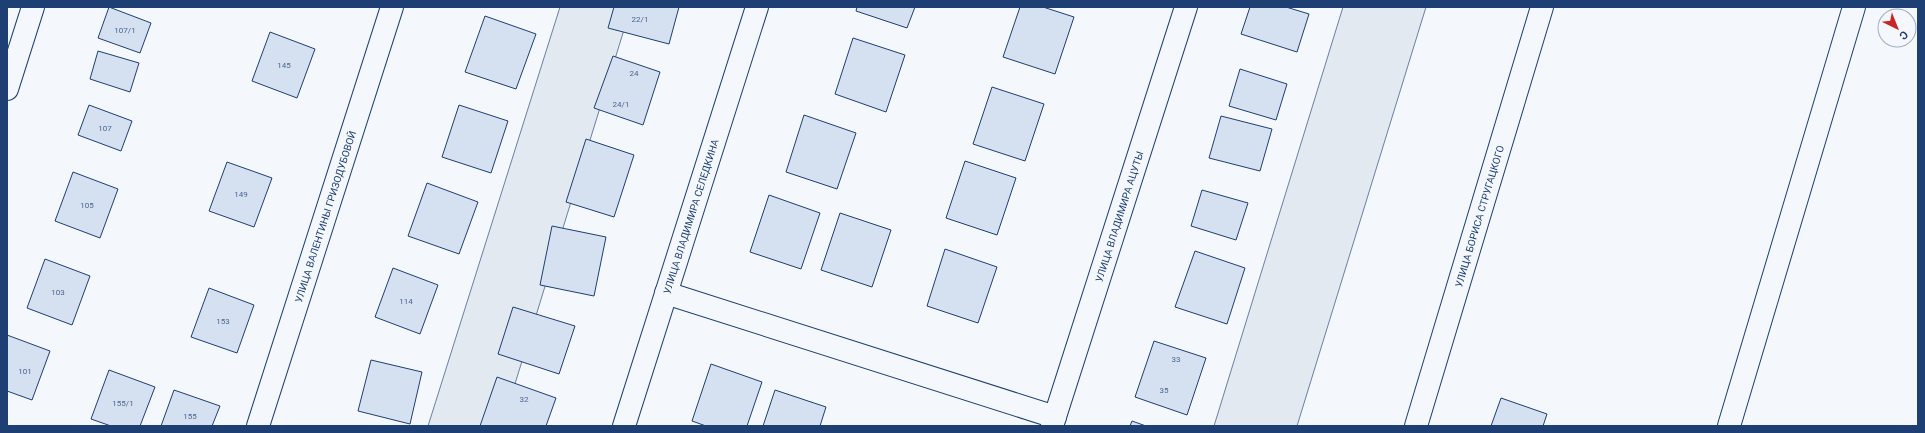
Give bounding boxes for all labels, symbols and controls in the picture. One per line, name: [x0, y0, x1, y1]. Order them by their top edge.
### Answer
north arrow: [1877, 8, 1917, 48]
house number: 22/1: [632, 15, 648, 24]
house number: 107/1: [114, 26, 136, 35]
text: С: [1896, 28, 1911, 42]
house number: 145: [277, 61, 291, 70]
house number: 24: [630, 69, 639, 78]
house number: 24/1: [613, 100, 629, 109]
house number: 107: [98, 124, 112, 133]
street label: УЛИЦА ВАЛЕНТИНЫ ГРИЗОДУБОВОЙ: [293, 129, 358, 304]
street label: УЛИЦА ВЛАДИМИРА СЕЛЕДКИНА: [661, 137, 721, 295]
street label: УЛИЦА БОРИСА СТРУГАЦКОГО: [1453, 144, 1506, 289]
street label: УЛИЦА ВЛАДИМИРА АЦУТЫ: [1093, 150, 1146, 283]
house number: 149: [234, 190, 248, 199]
house number: 105: [80, 201, 94, 210]
house number: 103: [51, 288, 65, 297]
house number: 114: [399, 297, 413, 306]
house number: 153: [216, 317, 230, 326]
house number: 33: [1172, 355, 1181, 364]
house number: 101: [18, 367, 32, 376]
house number: 35: [1160, 386, 1169, 395]
house number: 32: [520, 395, 529, 404]
house number: 155/1: [112, 399, 134, 408]
house number: 155: [183, 412, 197, 421]

